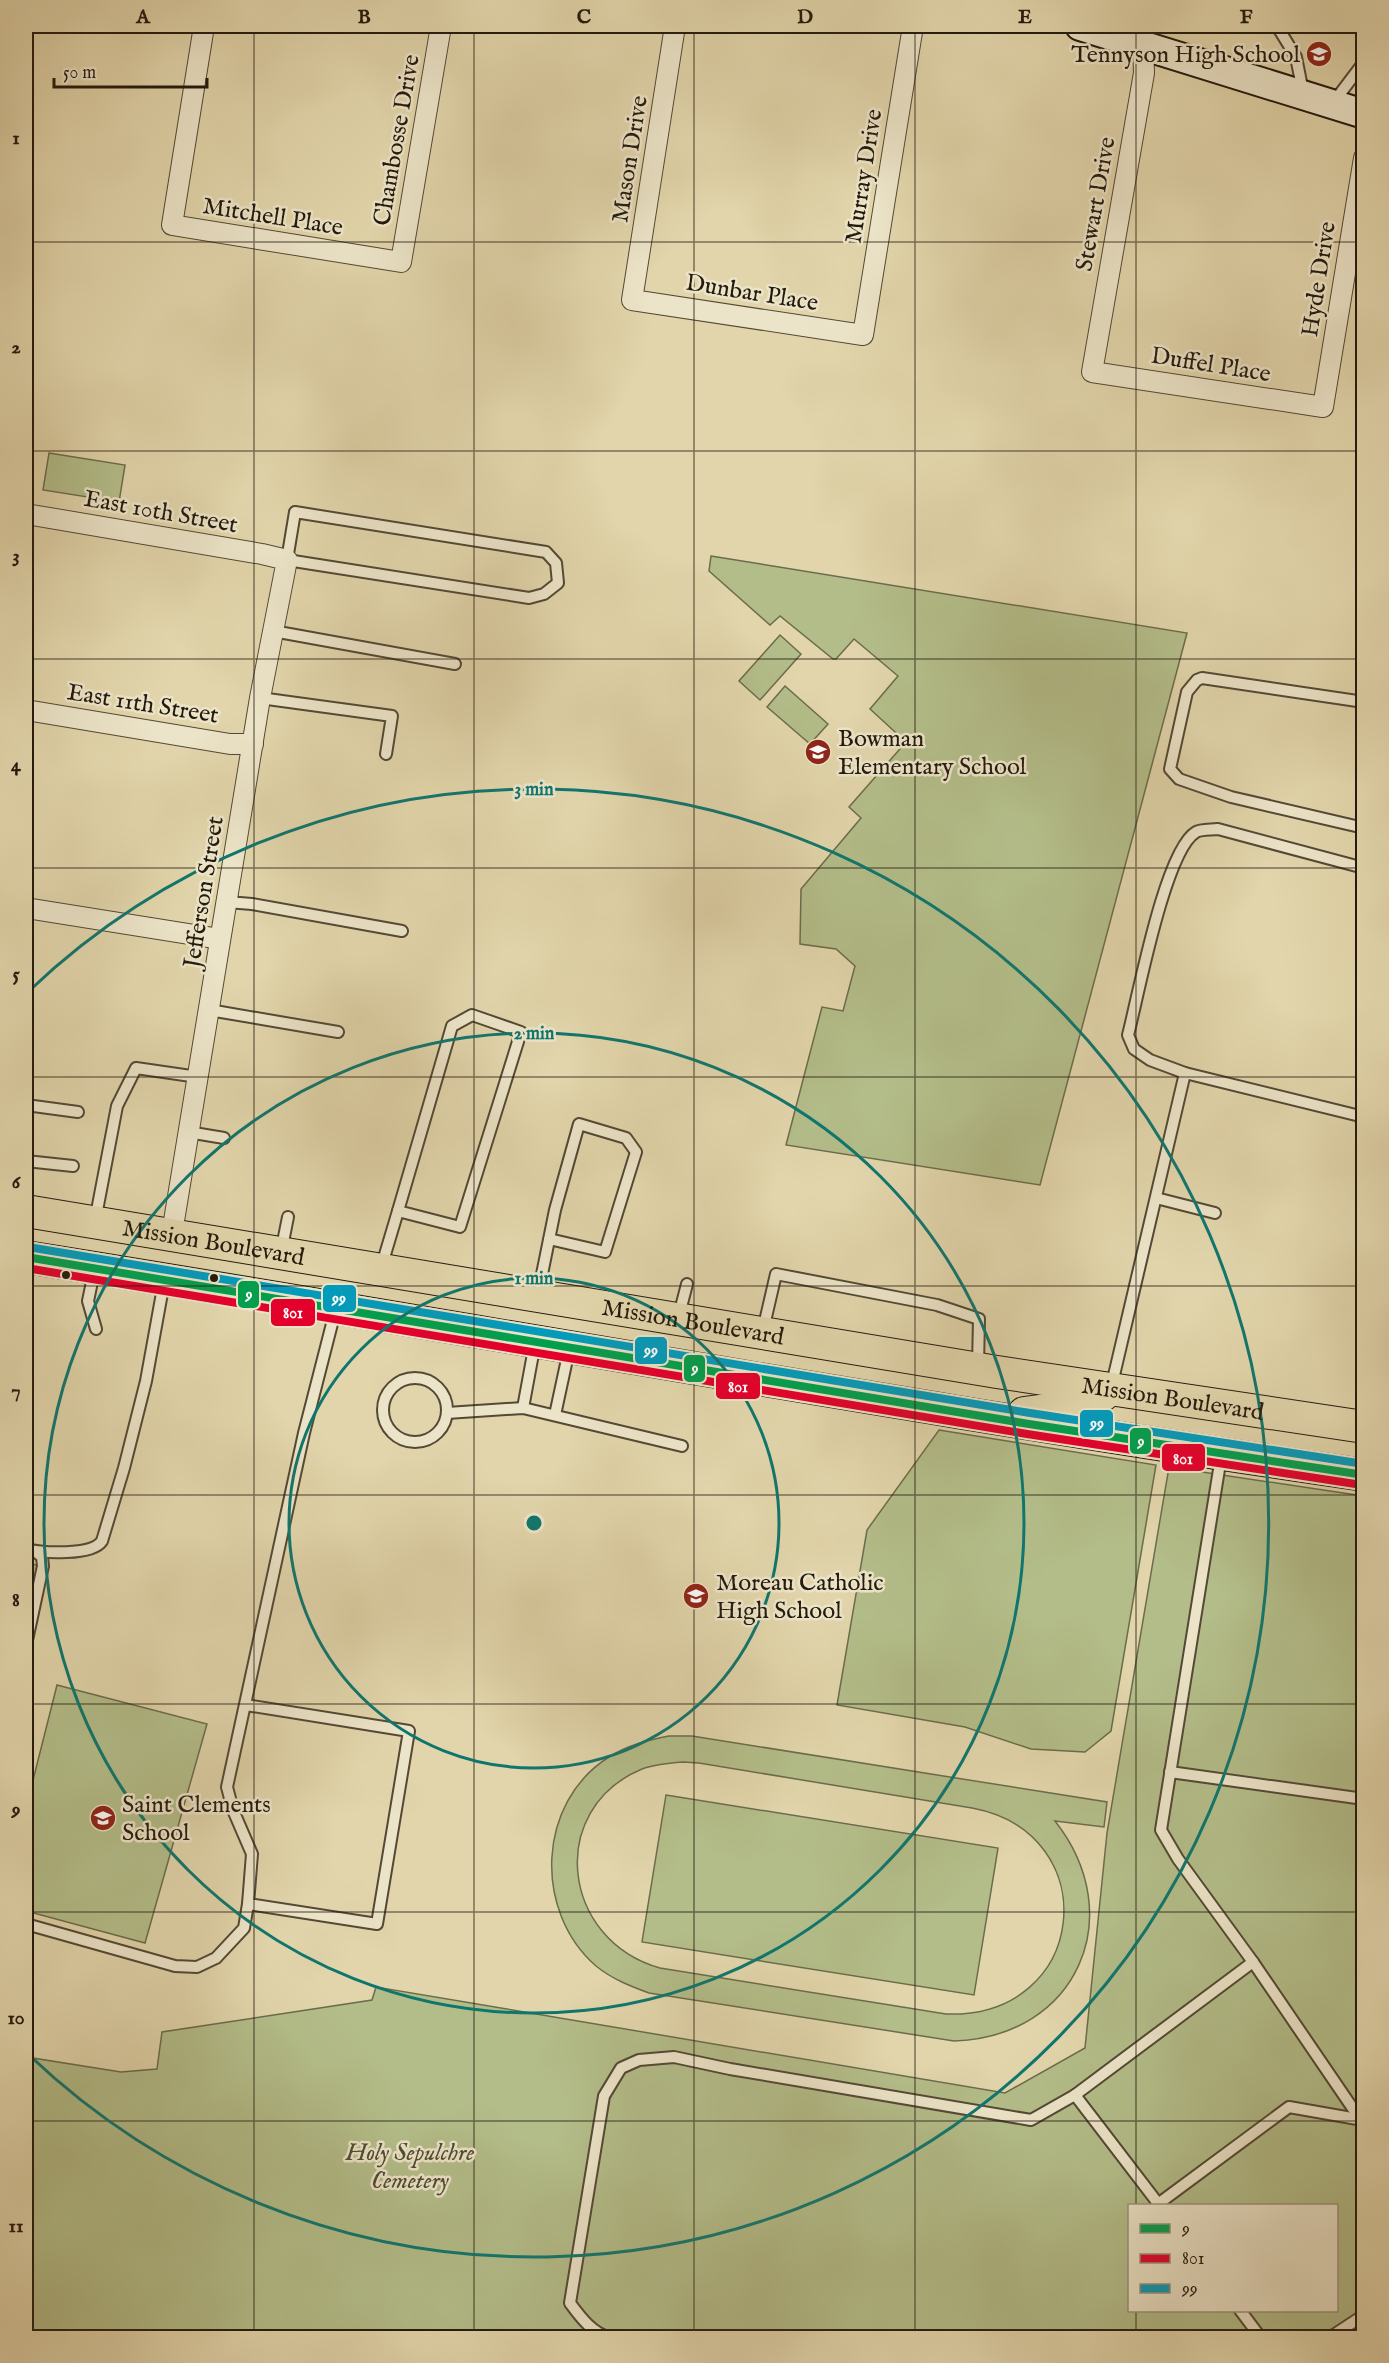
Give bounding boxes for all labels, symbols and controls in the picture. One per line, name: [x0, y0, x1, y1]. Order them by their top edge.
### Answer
text: A: [135, 5, 151, 30]
text: B: [357, 5, 371, 30]
text: C: [577, 5, 591, 30]
text: D: [797, 5, 813, 30]
text: E: [1018, 5, 1032, 30]
text: F: [1240, 5, 1253, 30]
school or university icon: Tennyson High School: [1304, 39, 1334, 69]
place label: Tennyson High School: [1071, 40, 1300, 71]
scale bar: [54, 51, 207, 89]
street label: Chambosse Drive: [367, 52, 428, 228]
text: 50 m: [63, 62, 96, 85]
street label: Mason Drive: [605, 94, 656, 225]
street label: Murray Drive: [839, 107, 890, 246]
text: 1: [12, 126, 20, 151]
street label: Stewart Drive: [1069, 135, 1124, 274]
street label: Mitchell Place: [200, 191, 345, 244]
street label: Hyde Drive: [1295, 219, 1344, 339]
street label: Dunbar Place: [683, 268, 820, 319]
text: 2: [11, 335, 21, 360]
street label: Duffel Place: [1149, 341, 1273, 390]
street label: East 10th Street: [82, 484, 240, 541]
text: 3: [12, 544, 20, 569]
street label: East 11th Street: [65, 677, 221, 732]
place label: Bowman Elementary School: [838, 724, 1027, 783]
school or university icon: Bowman Elementary School: [803, 737, 833, 767]
text: 4: [11, 753, 22, 778]
text: 3 min: [515, 779, 554, 802]
street label: Jefferson Street: [177, 814, 232, 973]
text: 5: [12, 962, 20, 987]
text: 2 min: [514, 1023, 555, 1046]
text: 6: [12, 1170, 22, 1195]
street label: Mission Boulevard: [120, 1213, 307, 1274]
text: 1 min: [515, 1268, 554, 1291]
unlabelled marker: [60, 1269, 72, 1281]
unlabelled marker: [208, 1272, 220, 1284]
line badge: 9: [237, 1280, 260, 1309]
line badge: 99: [322, 1284, 357, 1313]
text: 9: [245, 1286, 253, 1306]
text: 99: [331, 1290, 346, 1310]
street label: Mission Boulevard: [599, 1293, 786, 1353]
line badge: 801: [270, 1298, 316, 1327]
text: 801: [283, 1304, 303, 1324]
line badge: 99: [634, 1336, 668, 1365]
text: 99: [643, 1342, 658, 1362]
line badge: 9: [683, 1354, 706, 1383]
text: 9: [691, 1360, 699, 1380]
street label: Mission Boulevard: [1079, 1371, 1266, 1429]
line badge: 801: [715, 1372, 761, 1400]
text: 801: [728, 1378, 748, 1398]
text: 7: [11, 1379, 21, 1404]
line badge: 99: [1079, 1409, 1114, 1438]
text: 99: [1089, 1415, 1104, 1435]
line badge: 9: [1129, 1427, 1152, 1455]
text: 9: [1137, 1433, 1145, 1453]
line badge: 801: [1161, 1443, 1206, 1472]
text: 801: [1173, 1450, 1193, 1470]
centre of rings: [524, 1513, 544, 1533]
place label: Moreau Catholic High School: [716, 1568, 884, 1627]
school or university icon: Moreau Catholic High School: [681, 1581, 711, 1611]
text: 8: [12, 1588, 20, 1613]
place label: Saint Clements School: [122, 1790, 271, 1849]
text: 9: [11, 1797, 21, 1822]
school or university icon: Saint Clements School: [88, 1803, 118, 1833]
text: 10: [7, 2006, 25, 2031]
park label: Holy Sepulchre Cemetery: [345, 2138, 474, 2197]
legend: [1128, 2204, 1338, 2312]
text: 11: [9, 2214, 23, 2239]
text: 9: [1181, 2218, 1190, 2241]
text: 801: [1182, 2248, 1205, 2271]
text: 99: [1181, 2278, 1198, 2301]

